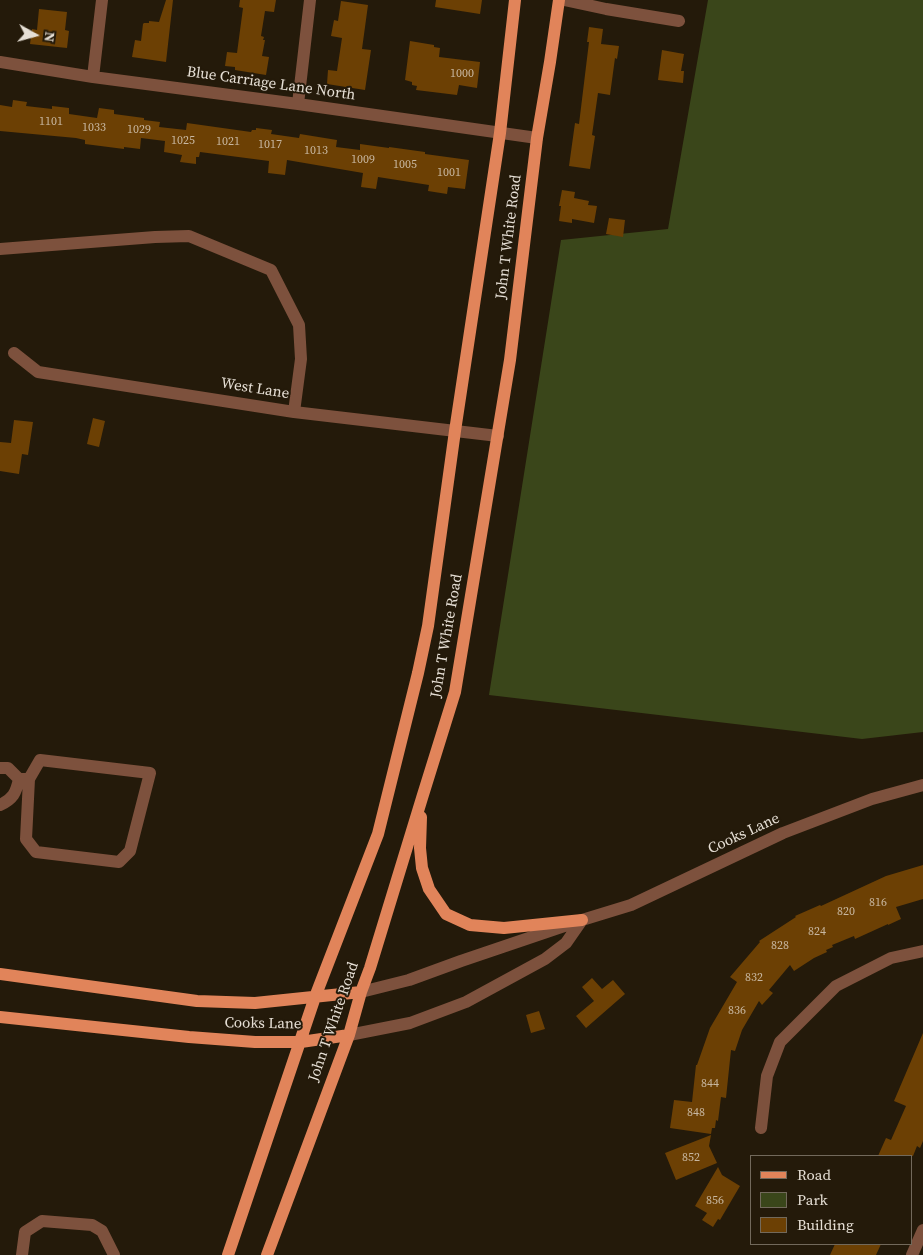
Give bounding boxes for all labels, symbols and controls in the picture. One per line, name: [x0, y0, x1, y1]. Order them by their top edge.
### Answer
north arrow: [10, 10, 60, 60]
text: N: [39, 31, 60, 43]
street label: Blue Carriage Lane North: [186, 63, 356, 105]
house number: 1000: [450, 67, 474, 81]
house number: 1101: [39, 115, 63, 129]
house number: 1033: [82, 121, 106, 135]
house number: 1029: [127, 123, 151, 137]
house number: 1025: [171, 134, 195, 148]
house number: 1021: [216, 135, 240, 149]
house number: 1017: [258, 138, 282, 152]
house number: 1013: [304, 144, 328, 158]
house number: 1009: [351, 153, 375, 167]
house number: 1005: [393, 158, 417, 172]
house number: 1001: [437, 166, 461, 180]
street label: John T White Road: [492, 174, 526, 300]
street label: West Lane: [219, 375, 291, 403]
street label: John T White Road: [427, 573, 467, 699]
street label: Cooks Lane: [705, 810, 783, 858]
house number: 816: [869, 896, 887, 910]
house number: 820: [837, 905, 855, 919]
house number: 824: [808, 925, 826, 939]
house number: 828: [771, 939, 789, 953]
street label: John T White Road: [305, 960, 363, 1084]
house number: 832: [745, 971, 763, 985]
house number: 836: [728, 1004, 746, 1018]
street label: Cooks Lane: [224, 1014, 302, 1034]
house number: 844: [701, 1077, 719, 1091]
house number: 848: [687, 1106, 705, 1120]
house number: 852: [682, 1151, 700, 1165]
legend: [750, 1155, 913, 1245]
text: Road: [797, 1164, 831, 1185]
text: Park: [797, 1189, 828, 1210]
house number: 856: [706, 1194, 724, 1208]
text: Building: [797, 1214, 854, 1235]

